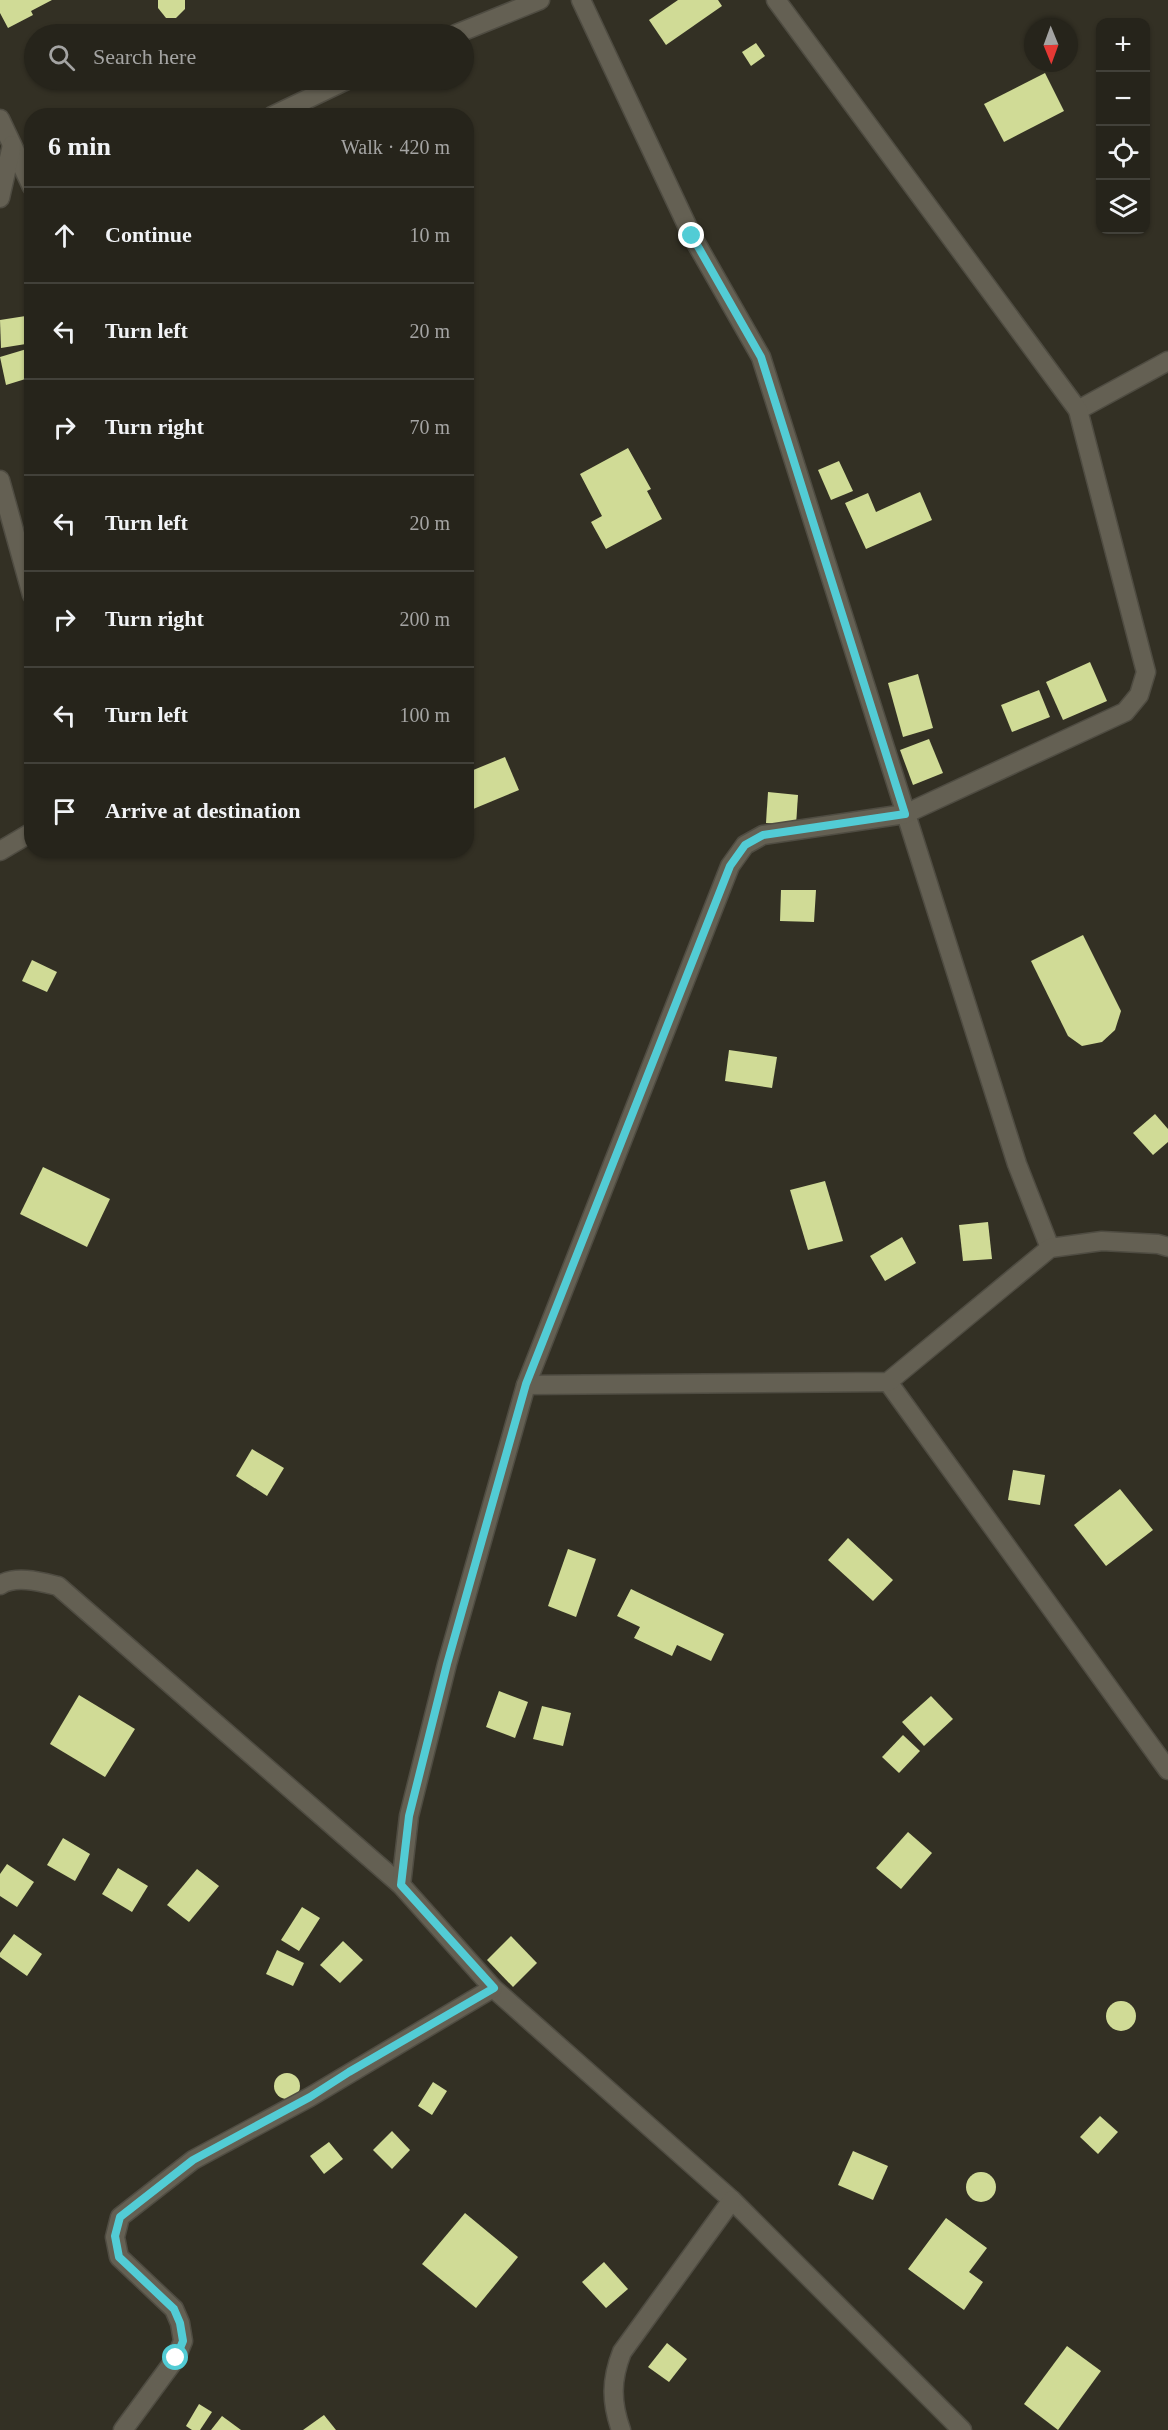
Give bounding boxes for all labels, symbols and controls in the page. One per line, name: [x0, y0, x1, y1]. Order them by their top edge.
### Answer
north arrow: [1024, 18, 1078, 72]
map controls: [1096, 18, 1150, 234]
button: +: [1096, 18, 1150, 72]
search box: [24, 24, 474, 90]
icon: search: [45, 41, 78, 74]
text: Search here: [93, 44, 196, 69]
button: −: [1096, 72, 1150, 126]
button: locate: [1096, 126, 1150, 180]
text: 6 min: [48, 132, 111, 161]
text: Walk · 420 m: [341, 136, 450, 158]
button: layers: [1096, 180, 1150, 234]
icon: ahead: [48, 219, 81, 252]
text: Continue: [105, 222, 192, 247]
route end: [678, 222, 704, 248]
text: 10 m: [409, 224, 450, 246]
icon: left: [48, 315, 81, 348]
text: Turn left: [105, 318, 188, 343]
text: 20 m: [409, 320, 450, 342]
icon: right: [48, 411, 81, 444]
text: Turn right: [105, 414, 204, 439]
text: 70 m: [409, 416, 450, 438]
icon: left: [48, 507, 81, 540]
text: Turn left: [105, 510, 188, 535]
text: 20 m: [409, 512, 450, 534]
icon: right: [48, 603, 81, 636]
text: Turn right: [105, 606, 204, 631]
text: 200 m: [399, 608, 450, 630]
icon: left: [48, 699, 81, 732]
text: Turn left: [105, 702, 188, 727]
text: 100 m: [399, 704, 450, 726]
icon: arrive: [48, 795, 81, 828]
text: Arrive at destination: [105, 798, 301, 823]
route start: [162, 2344, 188, 2370]

